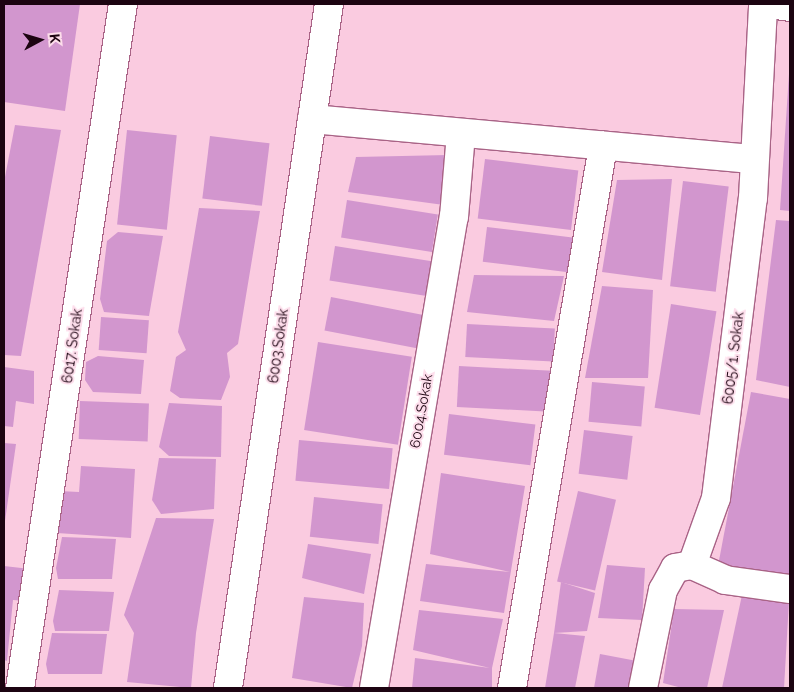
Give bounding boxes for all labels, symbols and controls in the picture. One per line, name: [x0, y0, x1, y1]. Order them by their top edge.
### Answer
north arrow: [15, 15, 65, 65]
text: K: [46, 33, 63, 44]
street label: 6017. Sokak: [58, 308, 86, 384]
street label: 6003.Sokak: [264, 308, 292, 384]
street label: 6005/1. Sokak: [719, 311, 747, 405]
street label: 6004.Sokak: [406, 373, 436, 449]

